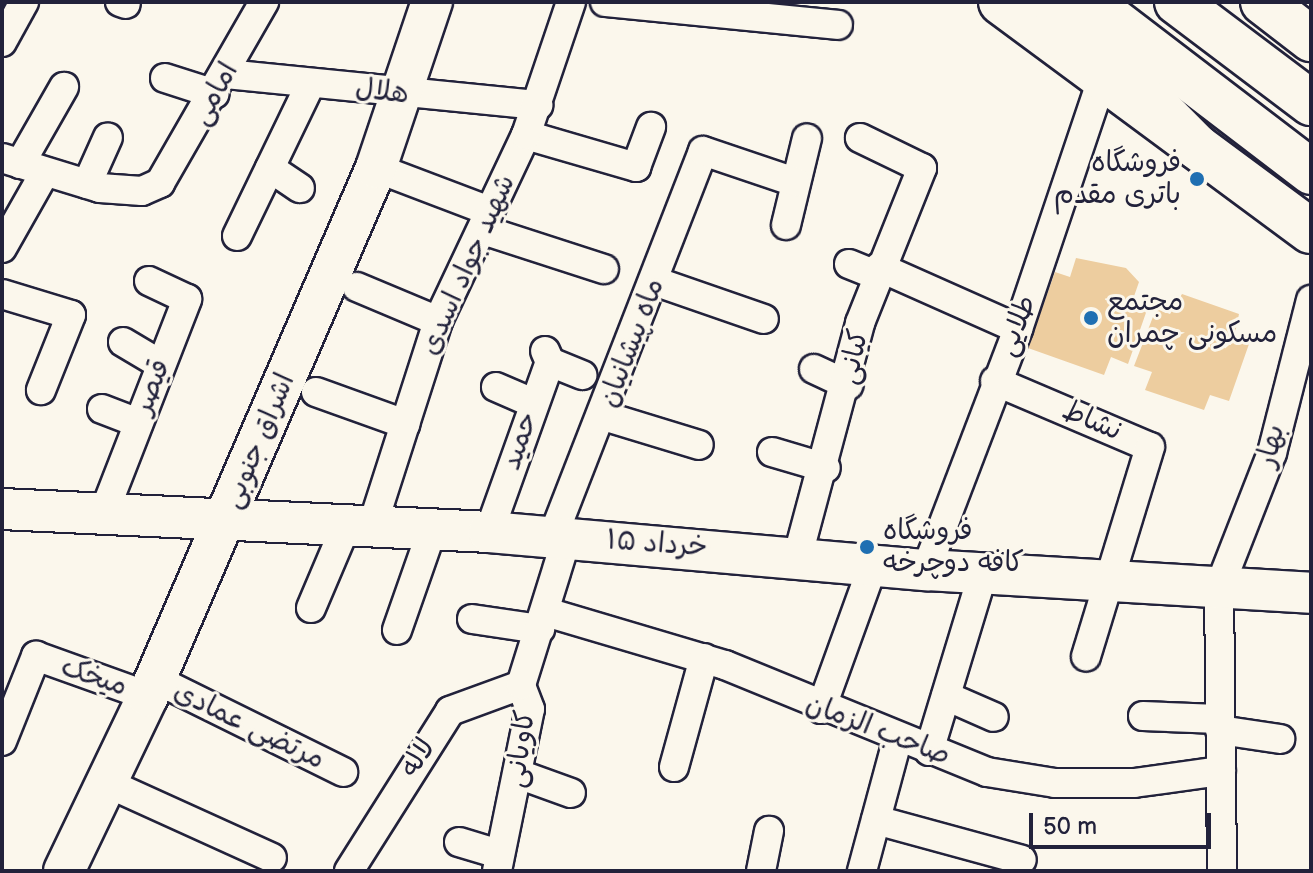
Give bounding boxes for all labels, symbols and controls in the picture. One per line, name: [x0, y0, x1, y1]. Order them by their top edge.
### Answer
street label: امامی: [184, 57, 246, 131]
street label: هلال: [354, 72, 410, 112]
place label: فروشگاه باتری مقدم: [1054, 146, 1181, 212]
street label: شهید جواد اسدی: [413, 170, 523, 360]
marker: فروشگاه باتری مقدم: [1188, 170, 1206, 188]
street label: ماه پیشانیان: [592, 274, 672, 412]
place label: مجتمع مسکونی چمران: [1107, 285, 1277, 351]
street label: طلایی: [990, 291, 1044, 361]
marker: مجتمع مسکونی چمران: [1082, 309, 1100, 327]
street label: کیانی: [832, 326, 876, 388]
street label: قیصر: [126, 355, 178, 419]
street label: اشراق جنوبی: [216, 368, 302, 514]
street label: نشاط: [1057, 394, 1127, 448]
street label: حمید: [494, 407, 546, 475]
street label: بهار: [1250, 421, 1292, 471]
place label: فروشگاه کافه دوچرخه: [883, 514, 1024, 580]
street label: ۱۵ خرداد: [605, 524, 709, 564]
marker: فروشگاه کافه دوچرخه: [858, 538, 876, 556]
street label: میخک: [56, 650, 132, 704]
street label: مرتضی عمادی: [168, 675, 330, 777]
street label: صاحب الزمان: [801, 687, 955, 773]
street label: کاویانی: [499, 708, 543, 790]
street label: لاله: [393, 732, 443, 784]
scale bar: [1033, 797, 1215, 847]
text: 50 m: [1043, 812, 1097, 841]

